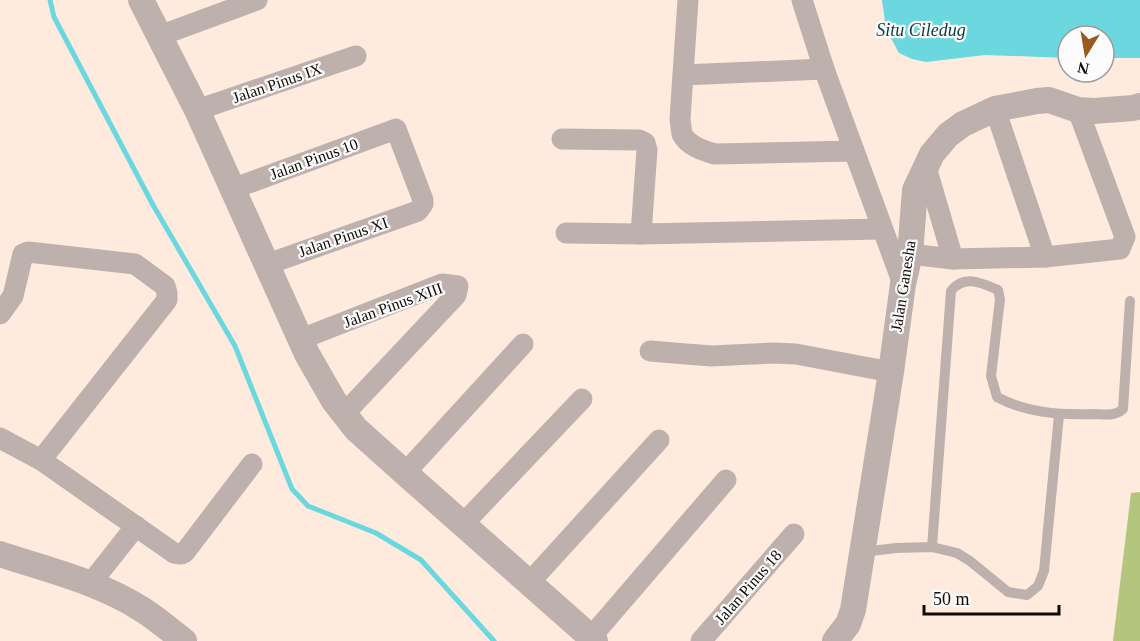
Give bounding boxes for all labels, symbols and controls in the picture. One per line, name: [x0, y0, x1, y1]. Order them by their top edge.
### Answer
water label: Situ Ciledug: [876, 20, 966, 40]
north arrow: [1056, 24, 1116, 84]
text: N: [1076, 59, 1091, 78]
street label: Jalan Pinus IX: [230, 60, 324, 106]
street label: Jalan Pinus 10: [268, 135, 360, 183]
street label: Jalan Pinus XI: [296, 214, 390, 260]
street label: Jalan Ganesha: [887, 239, 919, 333]
street label: Jalan Pinus XIII: [341, 279, 445, 331]
street label: Jalan Pinus 18: [711, 547, 785, 627]
scale bar: [924, 578, 1059, 616]
text: 50 m: [933, 589, 970, 609]

